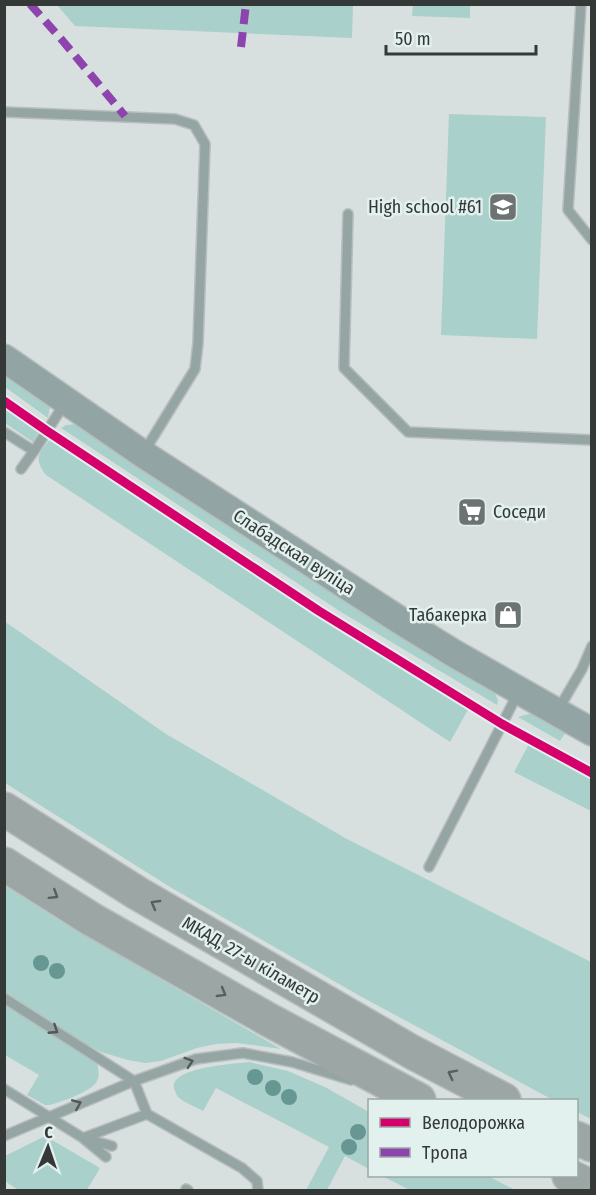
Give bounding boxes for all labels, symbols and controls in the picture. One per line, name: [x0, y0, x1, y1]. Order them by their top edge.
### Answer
scale bar: [386, 18, 536, 56]
text: 50 m: [395, 28, 431, 50]
school or university icon: High school #61: [487, 191, 519, 223]
place label: High school #61: [368, 196, 482, 218]
supermarket icon: Соседи: [456, 496, 488, 528]
place label: Соседи: [493, 501, 546, 523]
street label: Слабадская вуліца: [229, 504, 359, 600]
shop icon: Табакерка: [492, 599, 524, 631]
place label: Табакерка: [409, 604, 487, 626]
one-way arrow: [48, 888, 58, 900]
one-way arrow: [151, 900, 161, 911]
street label: МКАД, 27-ы кіламетр: [178, 912, 324, 1008]
one-way arrow: [216, 986, 226, 998]
one-way arrow: [48, 1022, 58, 1034]
one-way arrow: [183, 1057, 194, 1069]
one-way arrow: [447, 1069, 458, 1081]
one-way arrow: [71, 1099, 82, 1111]
legend: [368, 1099, 578, 1177]
text: Велодорожка: [422, 1112, 525, 1134]
north arrow: [18, 1117, 78, 1177]
text: С: [44, 1123, 54, 1142]
text: Тропа: [422, 1142, 468, 1164]

